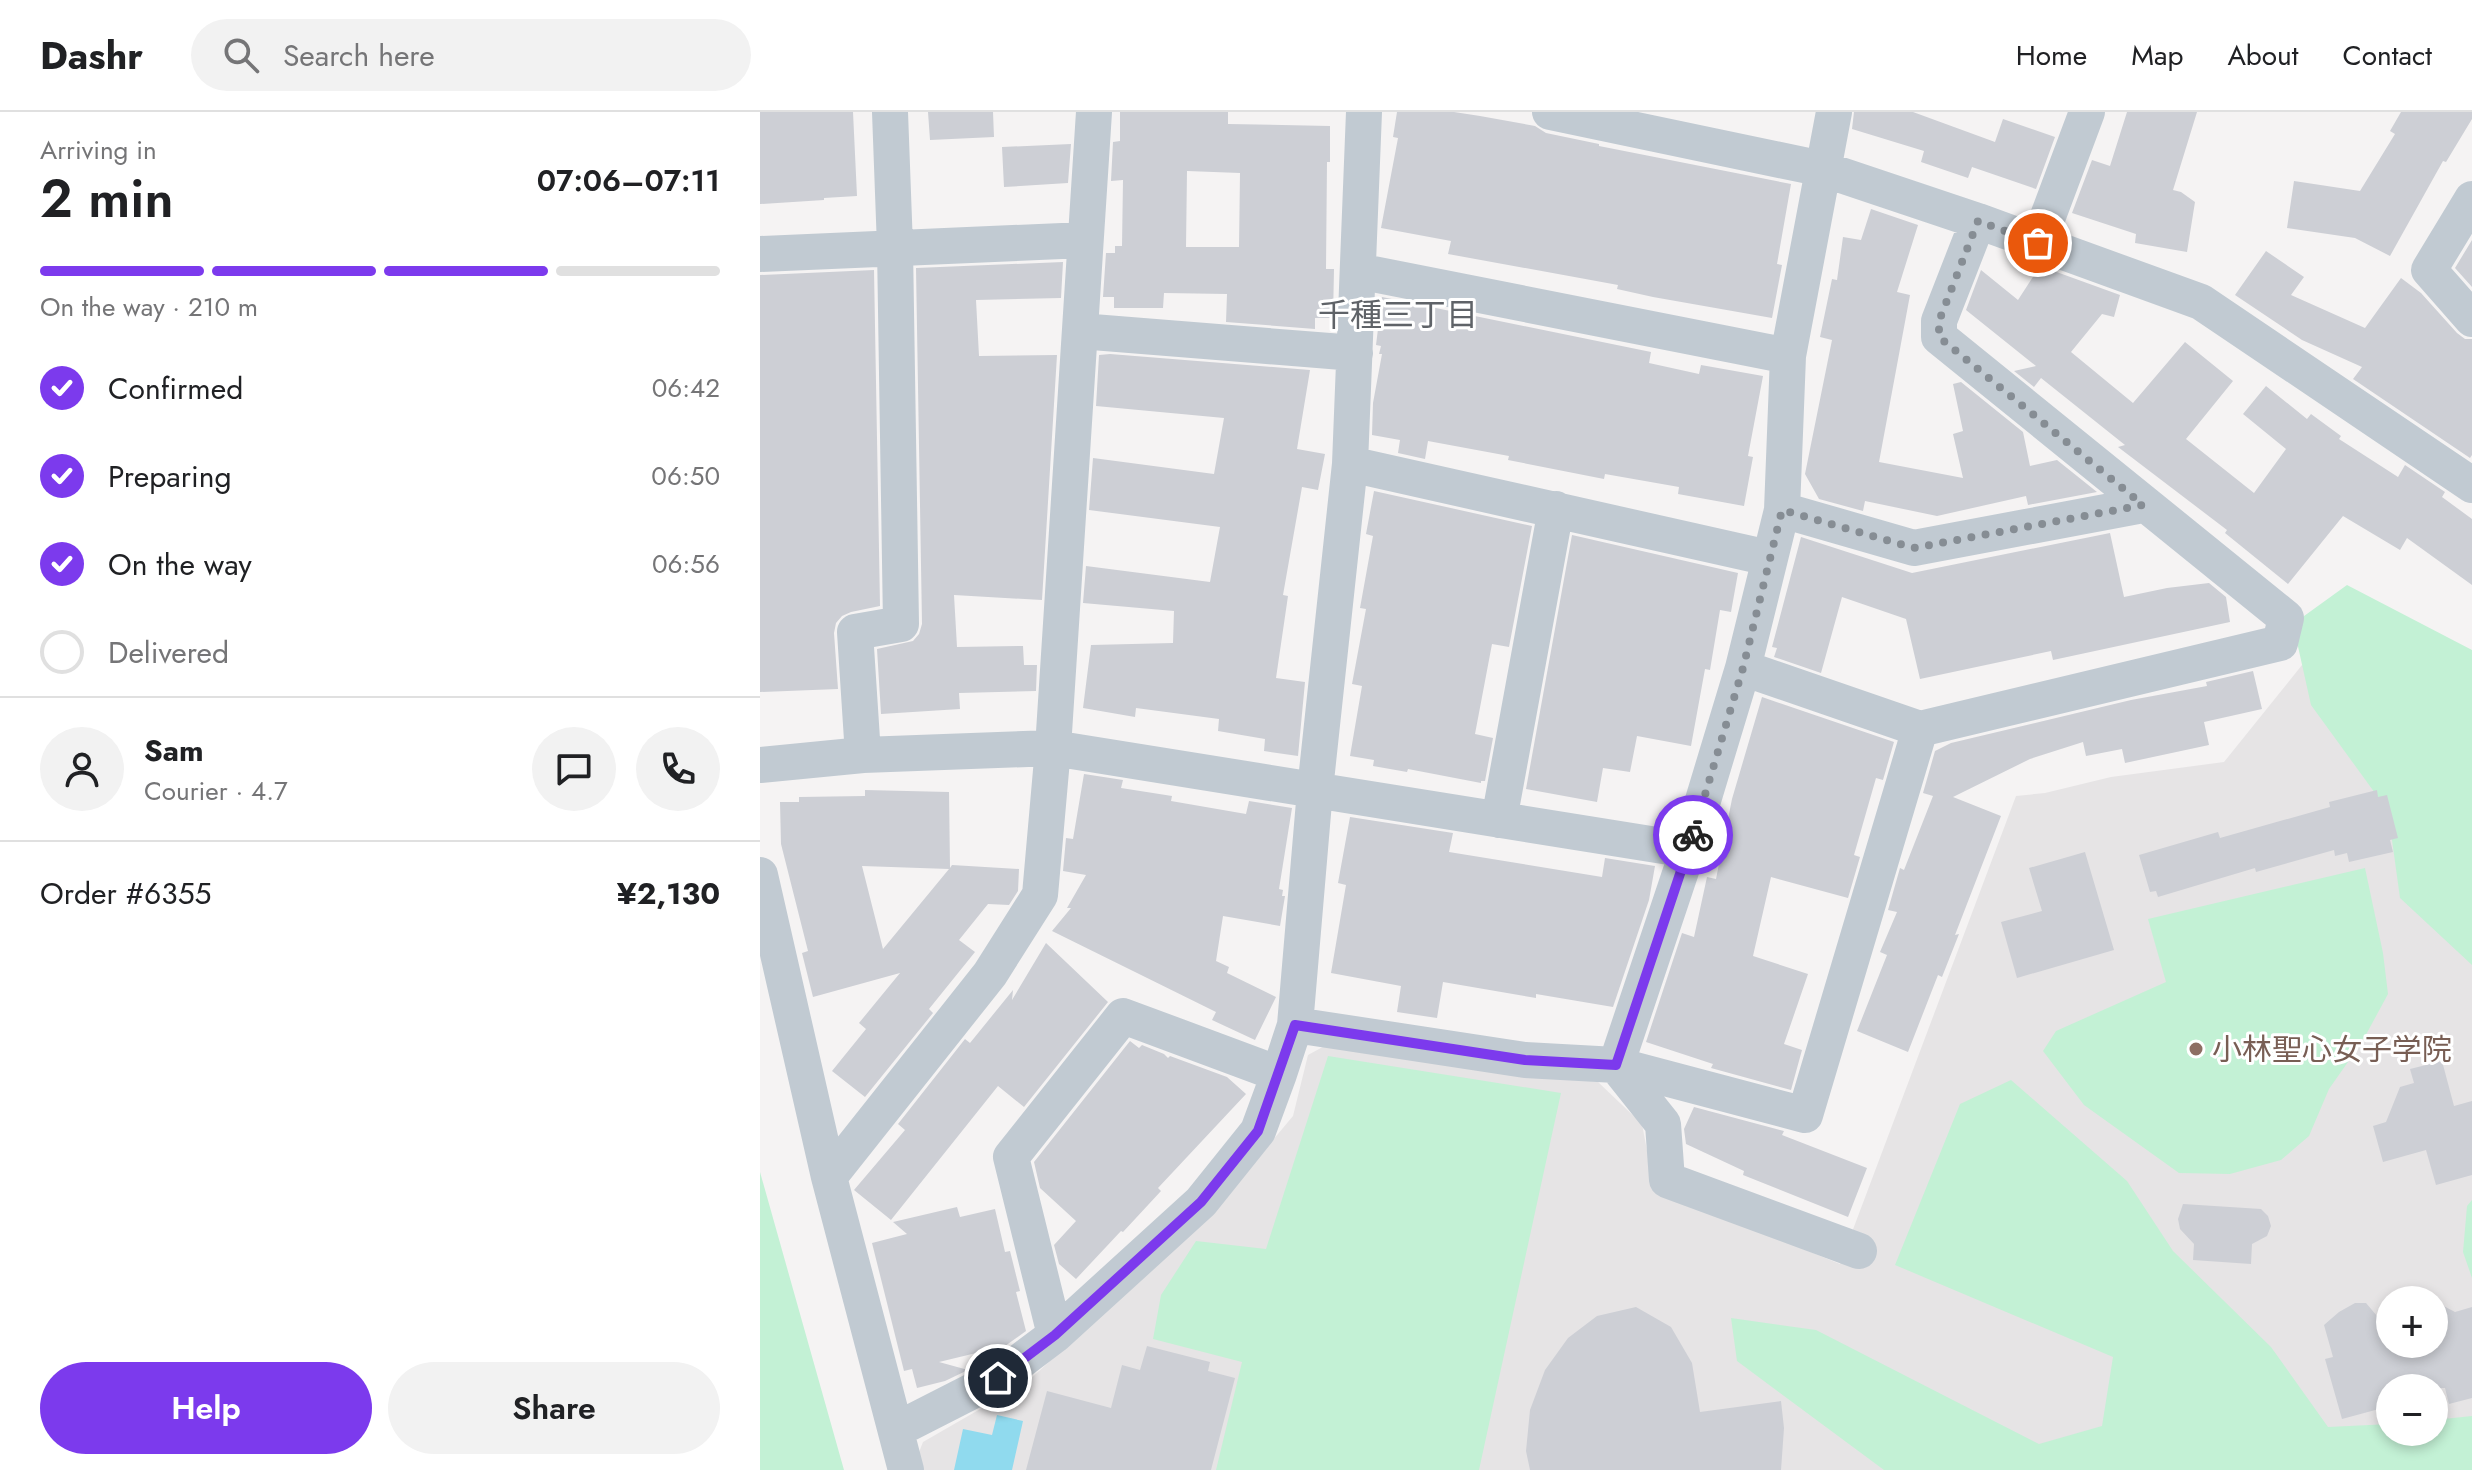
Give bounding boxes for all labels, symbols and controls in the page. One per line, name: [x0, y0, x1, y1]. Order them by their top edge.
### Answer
search box: [191, 19, 751, 91]
text: Dashr: [40, 28, 143, 83]
icon: search: [219, 33, 263, 77]
text: Search here: [283, 34, 435, 77]
text: Home: [2016, 35, 2087, 76]
text: Map: [2131, 35, 2183, 76]
text: About: [2227, 35, 2299, 76]
text: Contact: [2343, 35, 2432, 76]
text: Arriving in: [40, 131, 157, 169]
text: 07:06–07:11: [537, 159, 720, 202]
text: 2 min: [40, 161, 173, 237]
pin: [2004, 209, 2072, 277]
icon: bag: [2016, 221, 2060, 265]
text: On the way · 210 m: [40, 288, 258, 326]
district label: 千種三丁目: [1318, 292, 1478, 338]
icon: check: [40, 366, 84, 410]
text: Confirmed: [108, 367, 243, 410]
text: 06:42: [652, 369, 720, 407]
icon: check: [40, 454, 84, 498]
text: Preparing: [108, 455, 232, 498]
text: 06:50: [651, 457, 720, 495]
icon: check: [40, 542, 84, 586]
text: On the way: [108, 543, 252, 586]
text: 06:56: [652, 545, 720, 583]
text: Delivered: [108, 631, 229, 674]
button: person: [40, 727, 124, 811]
button: chat: [532, 727, 616, 811]
button: phone: [636, 727, 720, 811]
text: Sam: [144, 729, 204, 772]
text: Courier · 4.7: [144, 772, 288, 810]
courier: [1653, 795, 1733, 875]
icon: bike: [1671, 813, 1715, 857]
text: Order #6355: [40, 872, 211, 915]
text: ¥2,130: [617, 872, 720, 915]
place label: 小林聖心女子学院: [2212, 1028, 2452, 1071]
marker: 小林聖心女子学院: [2187, 1040, 2205, 1058]
map controls: [2376, 1286, 2448, 1446]
button: +: [2376, 1286, 2448, 1358]
pin: [964, 1344, 1032, 1412]
icon: home: [976, 1356, 1020, 1400]
button: Help: [40, 1362, 372, 1454]
button: Share: [388, 1362, 720, 1454]
button: −: [2376, 1374, 2448, 1446]

